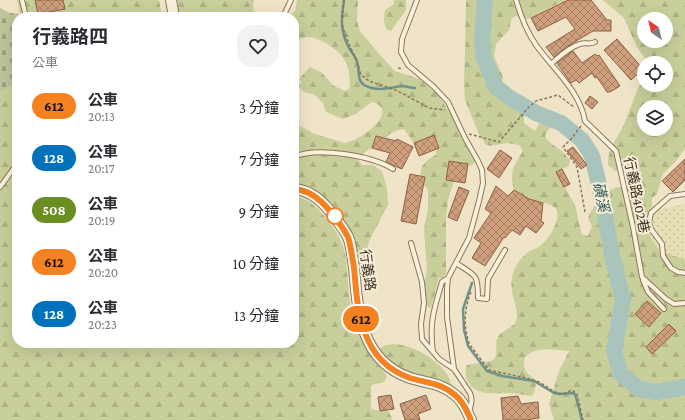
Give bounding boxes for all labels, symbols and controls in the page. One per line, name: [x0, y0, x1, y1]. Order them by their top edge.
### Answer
north arrow: [637, 12, 673, 48]
map controls: [637, 12, 673, 136]
button: heart: [237, 25, 279, 67]
text: 行義路四: [32, 26, 108, 47]
text: 公車: [32, 55, 58, 70]
button: locate: [637, 56, 673, 92]
text: 公車: [88, 92, 118, 108]
text: 612: [44, 98, 64, 114]
text: 3 分鐘: [239, 100, 279, 116]
button: layers: [637, 100, 673, 136]
text: 20:13: [88, 109, 115, 124]
text: 公車: [88, 144, 118, 160]
text: 128: [44, 150, 64, 166]
text: 7 分鐘: [239, 152, 279, 168]
street label: 行義路402巷: [621, 155, 653, 235]
text: 20:17: [88, 161, 115, 176]
water label: 磺溪: [590, 181, 612, 215]
text: 公車: [88, 196, 118, 212]
text: 508: [42, 202, 66, 218]
text: 9 分鐘: [239, 204, 279, 220]
unlabelled marker: [326, 207, 344, 225]
text: 20:19: [88, 213, 115, 228]
text: 公車: [88, 248, 118, 264]
street label: 行義路: [357, 248, 379, 292]
text: 612: [44, 254, 64, 270]
text: 10 分鐘: [233, 256, 279, 272]
text: 20:20: [88, 265, 118, 280]
text: 公車: [88, 300, 118, 316]
text: 128: [44, 306, 64, 322]
line badge: 612: [338, 306, 384, 332]
text: 13 分鐘: [234, 308, 279, 324]
text: 612: [351, 311, 371, 327]
text: 20:23: [88, 317, 117, 332]

